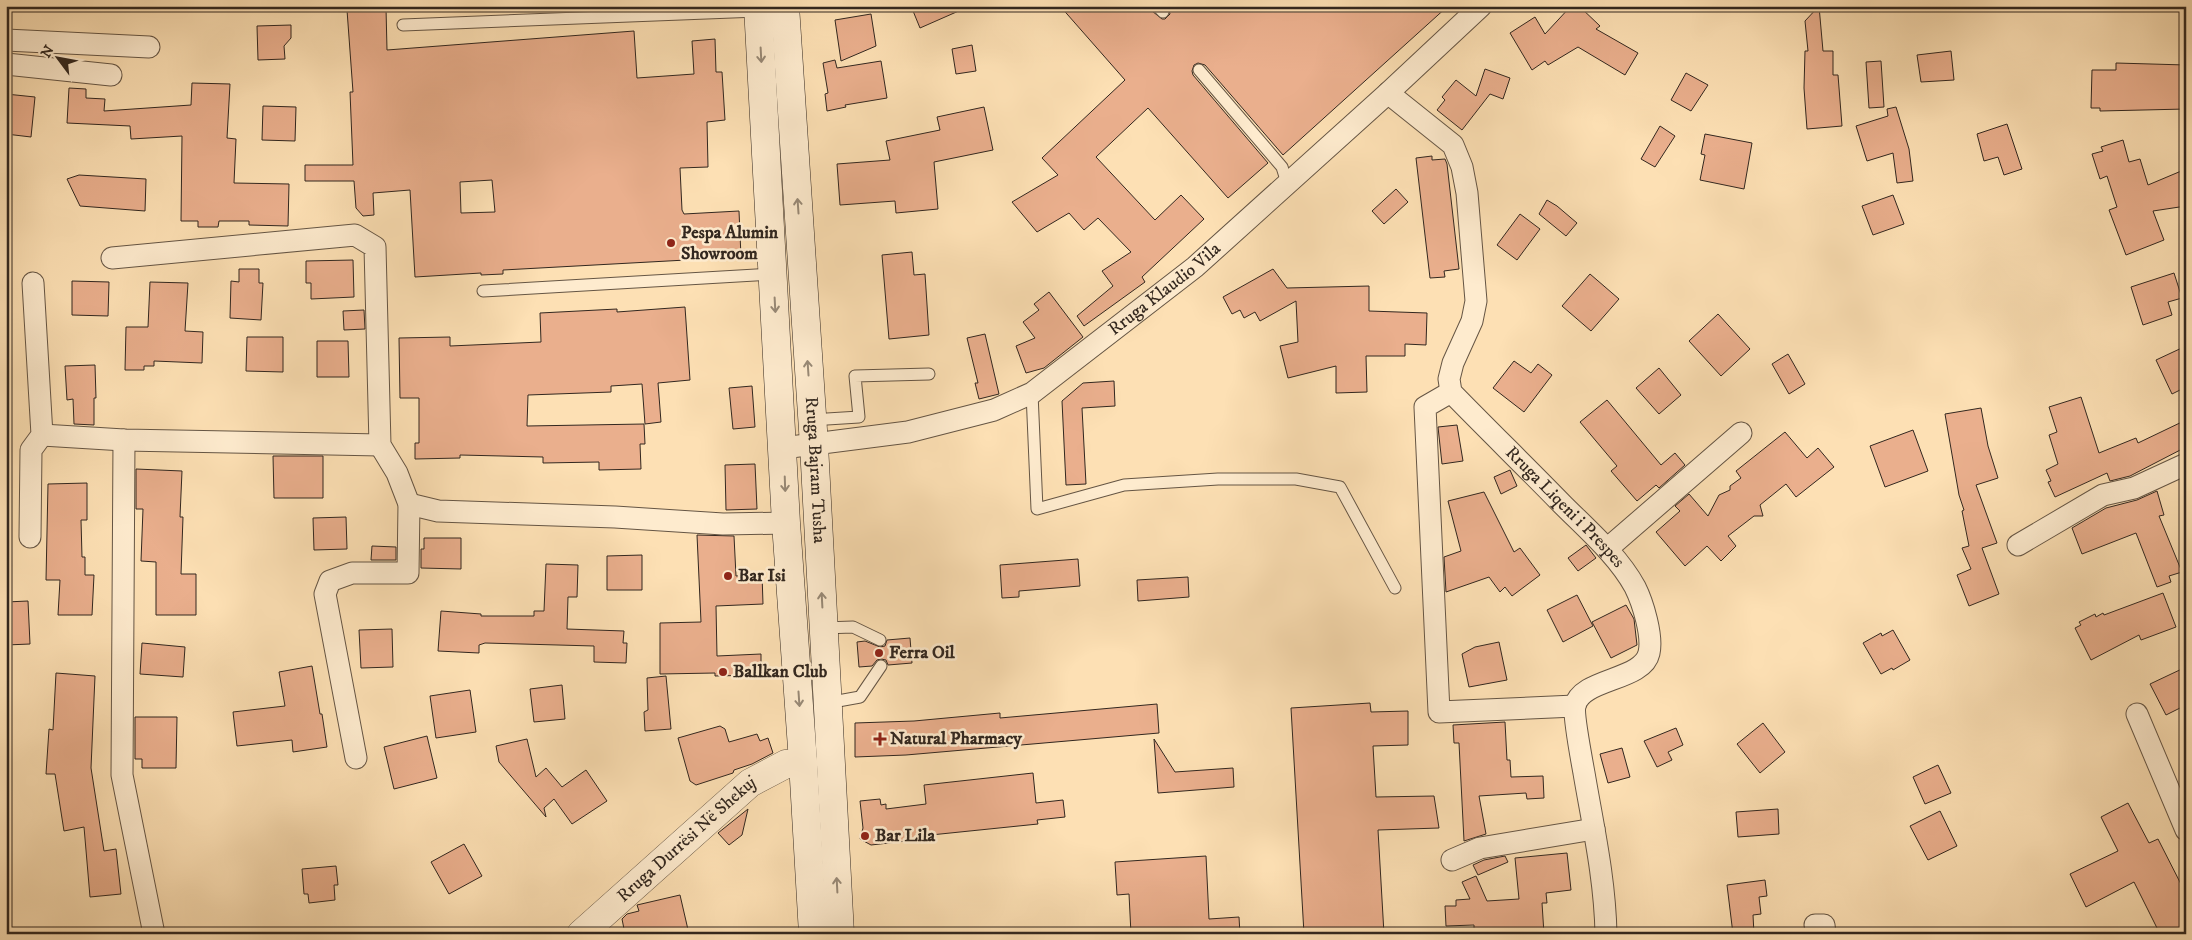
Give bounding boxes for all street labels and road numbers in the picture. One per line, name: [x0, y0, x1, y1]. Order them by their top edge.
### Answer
street label: Rruga Klaudio Vila: [1104, 238, 1226, 341]
street label: Rruga Bajram Tusha: [800, 396, 830, 544]
street label: Rruga Liqeni i Prespes: [1501, 442, 1629, 572]
street label: Rruga Durrësi Në Shekuj: [613, 771, 760, 907]

